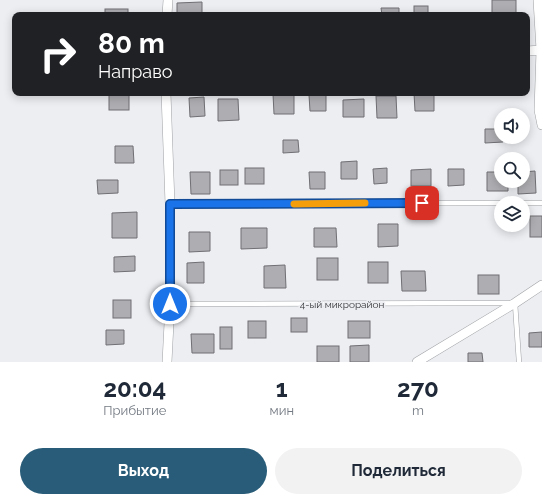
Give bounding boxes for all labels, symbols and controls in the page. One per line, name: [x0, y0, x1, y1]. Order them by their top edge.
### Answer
text: 80 m: [98, 27, 165, 60]
icon: right: [32, 28, 84, 80]
text: Направо: [98, 61, 172, 82]
map controls: [494, 108, 530, 232]
button: sound: [494, 108, 530, 144]
button: search: [494, 152, 530, 188]
pin: [405, 186, 439, 220]
icon: arrive: [411, 192, 433, 214]
button: layers: [494, 196, 530, 232]
position arrow: [149, 283, 191, 325]
street label: 4-ый микрорайон: [300, 299, 384, 310]
text: 20:04: [103, 374, 166, 403]
text: 1: [276, 374, 288, 403]
text: 270: [397, 374, 439, 403]
text: Прибытие: [103, 403, 166, 418]
text: мин: [270, 403, 294, 418]
text: m: [412, 403, 424, 418]
button: Выход: [20, 448, 267, 494]
button: Поделиться: [275, 448, 522, 494]

